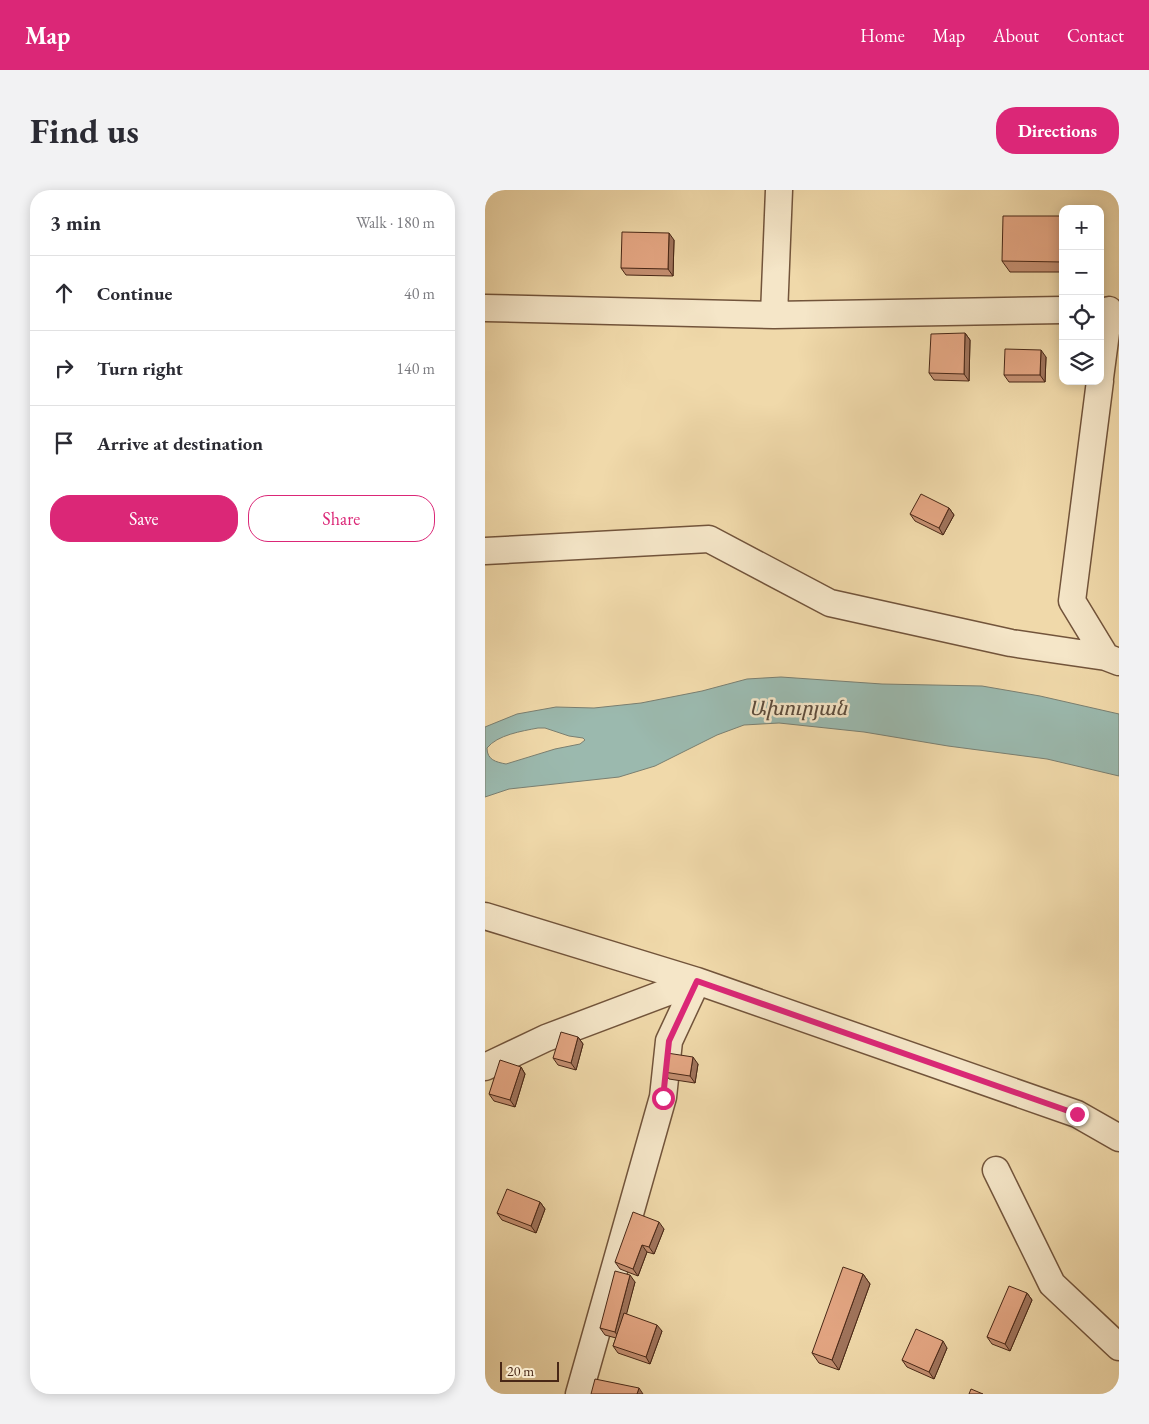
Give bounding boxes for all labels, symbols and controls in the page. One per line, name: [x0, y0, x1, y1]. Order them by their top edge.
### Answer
text: Map: [25, 20, 70, 51]
text: Home: [860, 24, 905, 47]
text: Map: [933, 24, 965, 47]
text: About: [993, 24, 1039, 47]
text: Contact: [1067, 24, 1124, 47]
button: Directions: [996, 107, 1119, 154]
text: Find us: [30, 108, 139, 153]
map controls: [1059, 205, 1104, 385]
button: +: [1059, 205, 1104, 250]
text: 3 min: [50, 209, 101, 236]
text: Walk · 180 m: [356, 212, 435, 233]
button: −: [1059, 250, 1104, 295]
icon: ahead: [50, 279, 78, 307]
text: Continue: [97, 281, 172, 306]
text: 40 m: [404, 283, 435, 304]
button: locate: [1059, 295, 1104, 340]
button: layers: [1059, 340, 1104, 385]
icon: right: [50, 354, 78, 382]
text: Turn right: [97, 356, 183, 381]
text: 140 m: [396, 358, 435, 379]
icon: arrive: [50, 429, 78, 457]
text: Arrive at destination: [97, 431, 263, 456]
button: Save: [50, 495, 238, 542]
button: Share: [248, 495, 435, 542]
water label: Ախուրյան: [749, 695, 848, 721]
route start: [652, 1087, 675, 1110]
route end: [1066, 1103, 1089, 1126]
scale bar: [500, 1359, 559, 1382]
text: 20 m: [507, 1362, 534, 1380]

